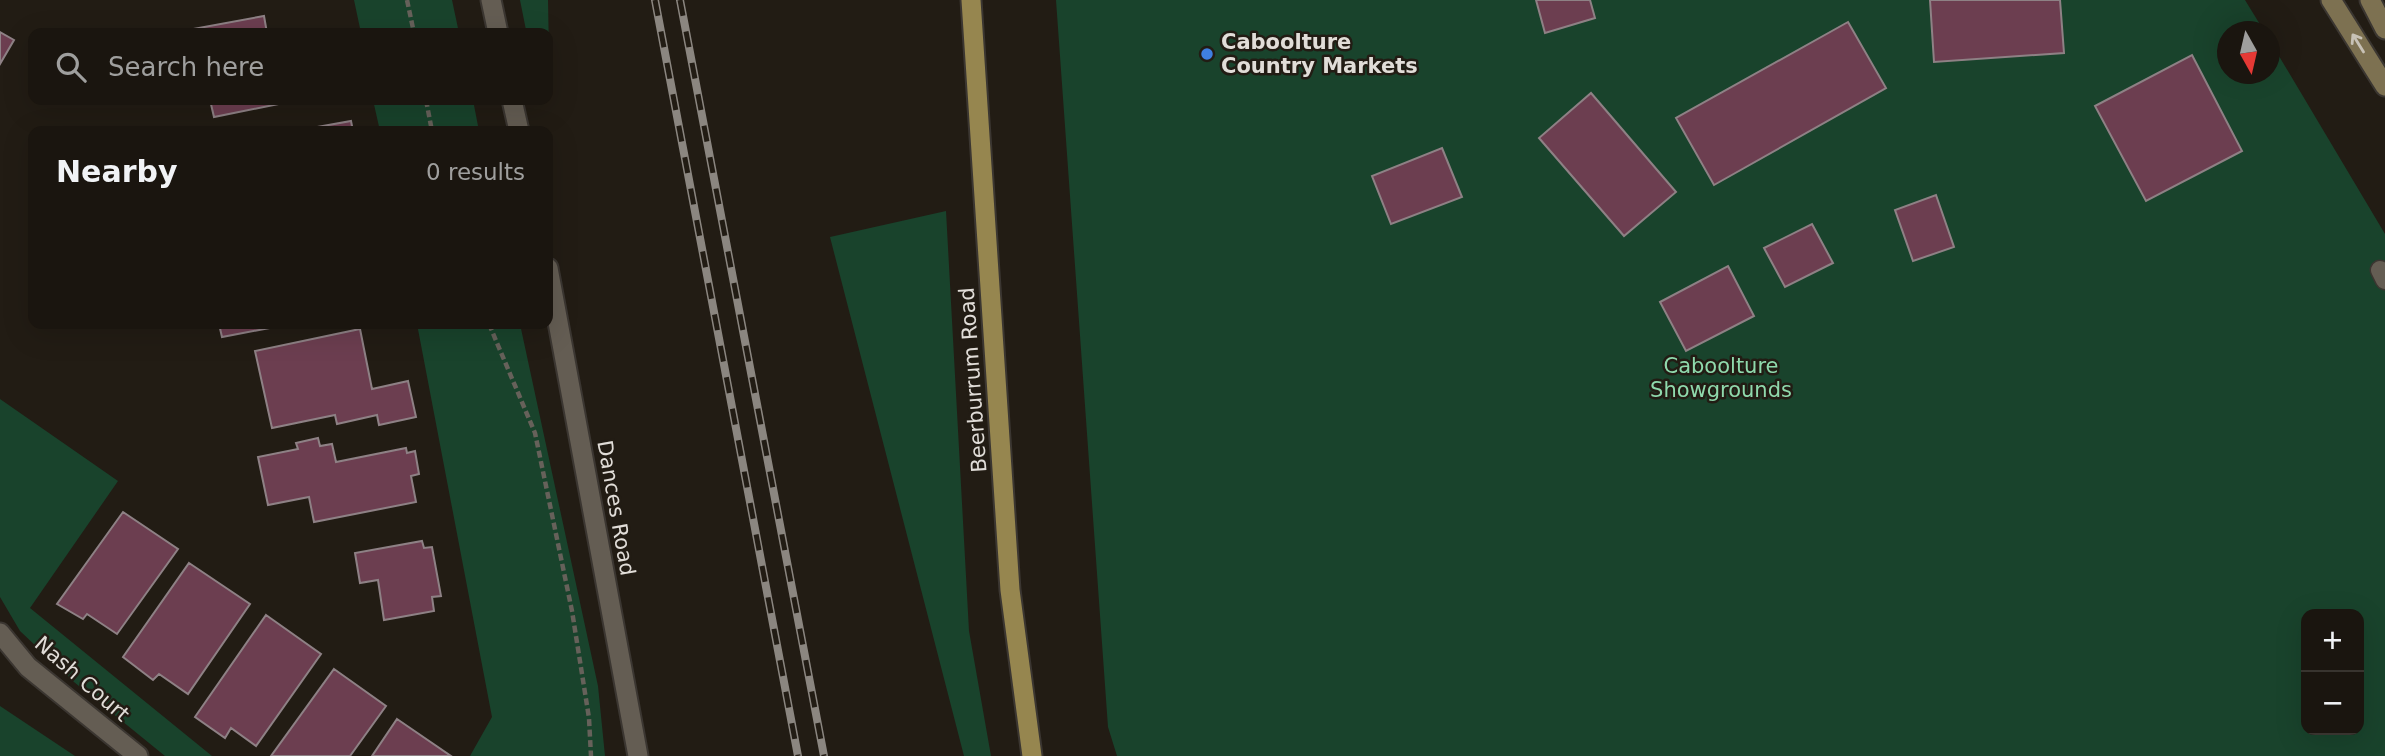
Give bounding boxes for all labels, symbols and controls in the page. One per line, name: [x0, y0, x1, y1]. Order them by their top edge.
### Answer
north arrow: [2217, 21, 2280, 84]
search box: [28, 28, 553, 105]
place label: Caboolture Country Markets: [1221, 30, 1418, 78]
one-way arrow: [2350, 33, 2364, 53]
marker: Caboolture Country Markets: [1199, 46, 1215, 62]
icon: search: [52, 48, 90, 86]
text: Search here: [108, 52, 264, 82]
text: Nearby: [56, 154, 178, 189]
text: 0 results: [426, 159, 525, 185]
street label: Beerburrum Road: [955, 287, 991, 473]
park label: Caboolture Showgrounds: [1650, 354, 1792, 402]
street label: Dances Road: [592, 438, 640, 578]
map controls: [2301, 609, 2364, 735]
button: +: [2301, 609, 2364, 672]
street label: Nash Court: [30, 631, 134, 727]
button: −: [2301, 672, 2364, 735]

